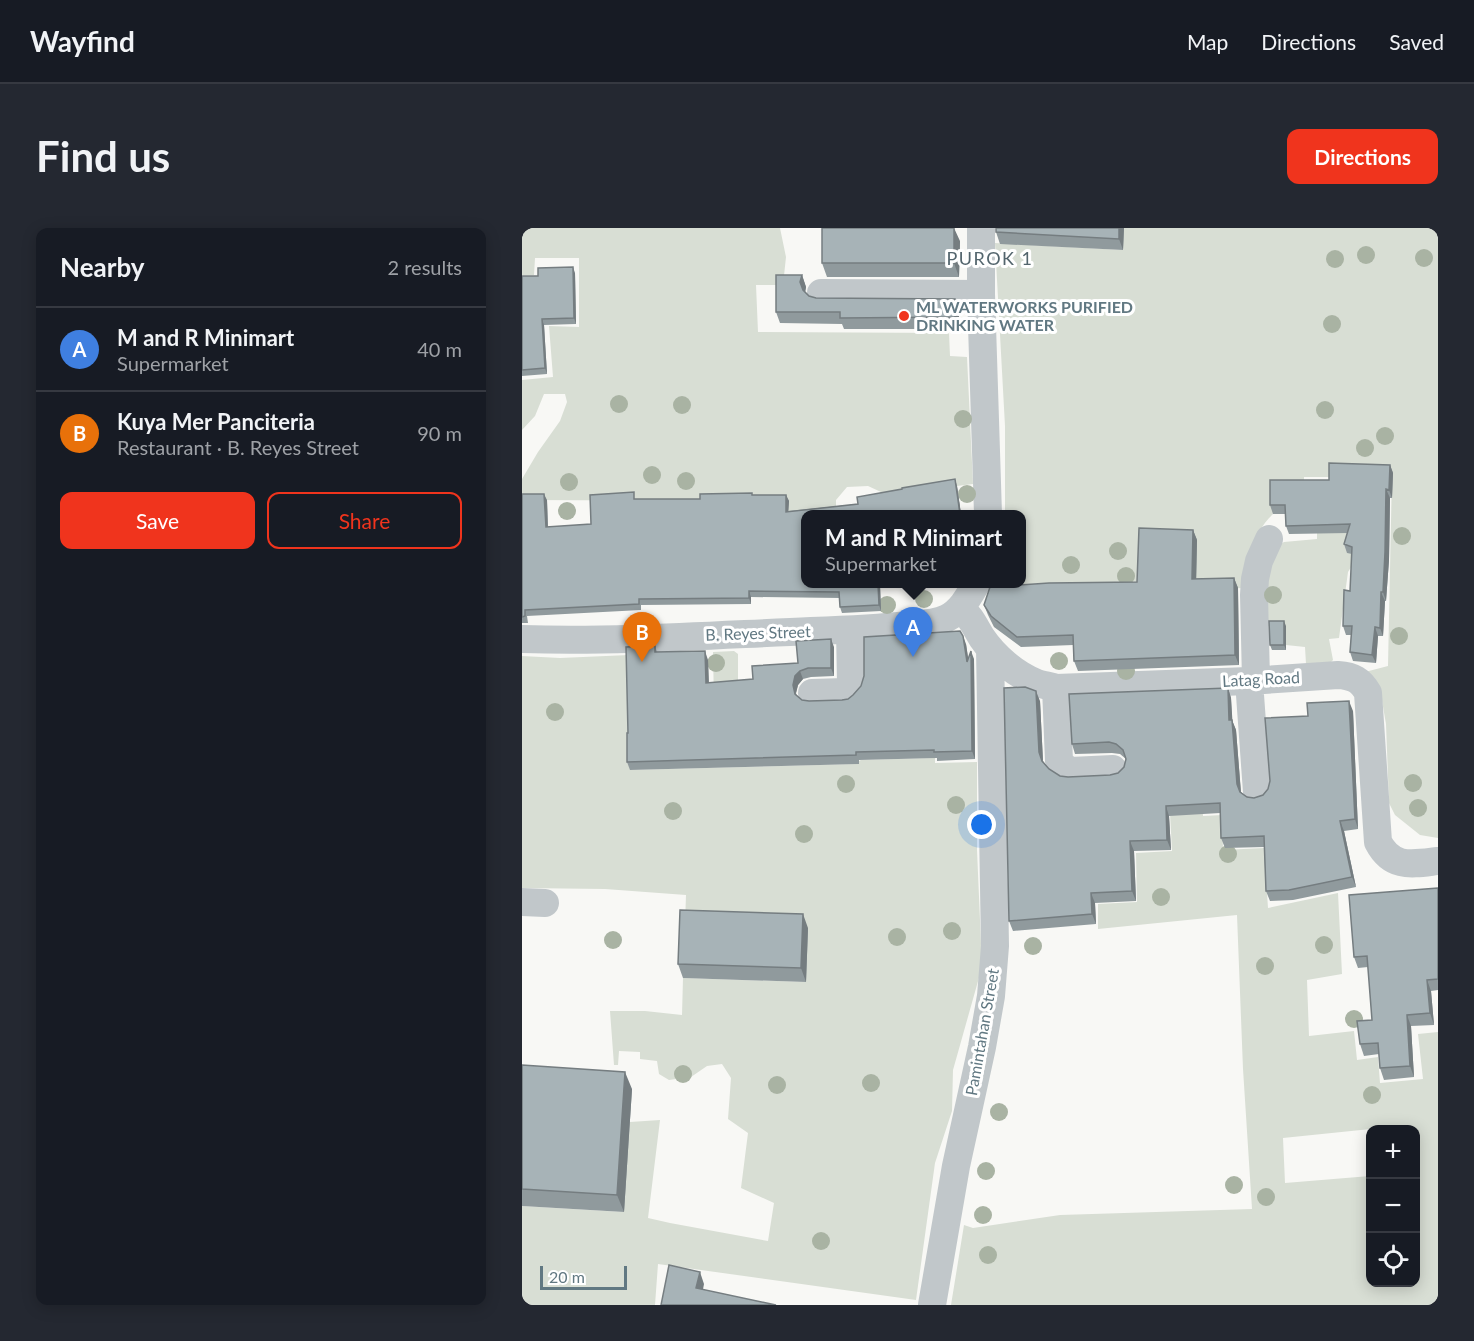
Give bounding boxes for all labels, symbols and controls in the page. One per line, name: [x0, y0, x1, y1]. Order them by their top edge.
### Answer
text: Wayfind: [30, 24, 135, 58]
text: Map: [1187, 29, 1228, 54]
text: Directions: [1261, 29, 1356, 54]
text: Saved: [1389, 29, 1444, 54]
button: Directions: [1287, 129, 1438, 184]
text: Find us: [36, 131, 170, 181]
district label: PUROK 1: [946, 247, 1034, 269]
text: Nearby: [60, 251, 145, 283]
text: 2 results: [387, 255, 462, 279]
place label: ML WATERWORKS PURIFIED DRINKING WATER: [916, 297, 1133, 334]
marker: ML WATERWORKS PURIFIED DRINKING WATER: [897, 309, 911, 323]
text: M and R Minimart: [117, 324, 294, 351]
text: A: [73, 337, 86, 361]
text: 40 m: [417, 337, 462, 361]
text: Supermarket: [117, 351, 229, 375]
text: Kuya Mer Panciteria: [117, 408, 315, 435]
text: B: [73, 421, 86, 445]
text: 90 m: [417, 421, 462, 445]
text: Restaurant · B. Reyes Street: [117, 435, 359, 459]
button: Save: [60, 492, 255, 549]
button: Share: [267, 492, 462, 549]
popup: [801, 510, 1026, 588]
text: M and R Minimart: [825, 524, 1002, 551]
text: Supermarket: [825, 551, 937, 575]
pin: A: [894, 608, 932, 657]
pin: B: [622, 612, 662, 662]
street label: B. Reyes Street: [705, 621, 811, 644]
street label: Latag Road: [1222, 667, 1300, 690]
your location: [967, 810, 996, 839]
street label: Pamintahan Street: [961, 967, 1002, 1097]
map controls: [1366, 1125, 1420, 1287]
button: +: [1366, 1125, 1420, 1179]
button: −: [1366, 1179, 1420, 1233]
button: locate: [1366, 1233, 1420, 1287]
scale bar: [540, 1263, 627, 1290]
text: 20 m: [549, 1267, 585, 1286]

